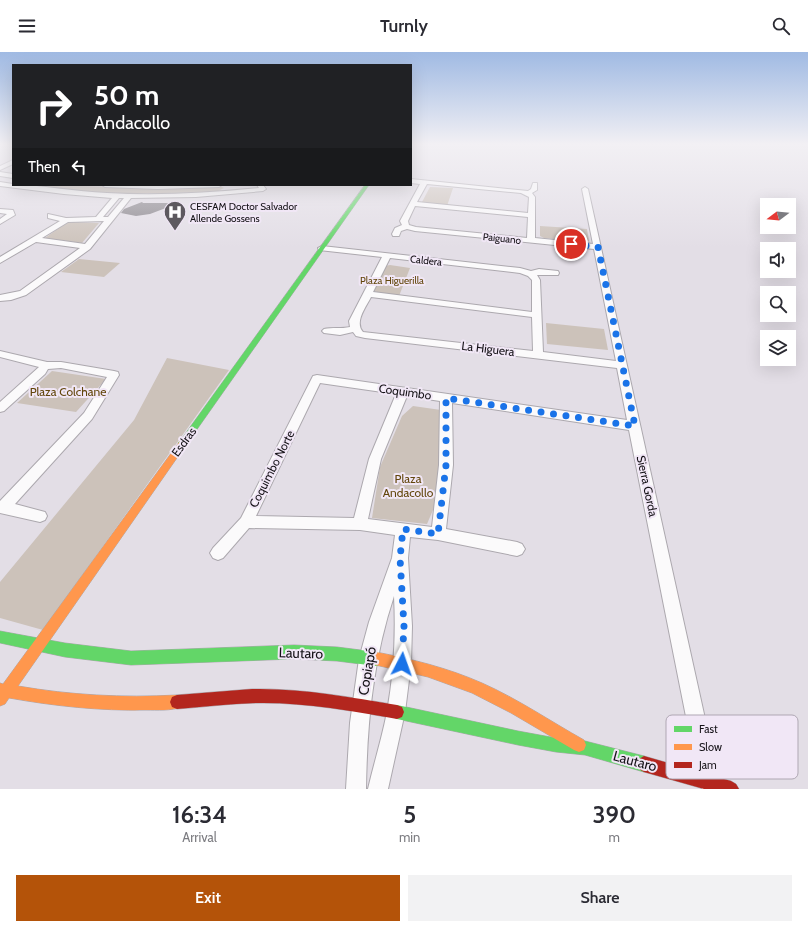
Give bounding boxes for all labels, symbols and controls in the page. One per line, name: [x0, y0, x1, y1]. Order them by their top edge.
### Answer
icon: menu: [16, 15, 38, 37]
text: Turnly: [380, 15, 428, 37]
icon: search: [770, 15, 792, 37]
text: 50 m: [94, 78, 159, 112]
icon: right: [28, 80, 80, 132]
text: Andacollo: [94, 112, 170, 134]
icon: left: [68, 156, 90, 178]
text: Then: [28, 158, 60, 176]
north arrow: [760, 198, 796, 234]
map controls: [760, 198, 796, 366]
hospital icon: CESFAM Doctor Salvador Allende Gossens: [162, 199, 188, 232]
place label: CESFAM Doctor Salvador Allende Gossens: [190, 200, 298, 225]
pin: [554, 227, 588, 261]
street label: Paiguano: [482, 230, 522, 247]
icon: arrive: [560, 233, 582, 255]
button: sound: [760, 242, 796, 278]
street label: Caldera: [409, 252, 443, 269]
park label: Plaza Higuerilla: [360, 274, 424, 287]
button: search: [760, 286, 796, 322]
button: layers: [760, 330, 796, 366]
street label: La Higuera: [461, 338, 516, 359]
street label: Coquimbo: [378, 380, 433, 403]
park label: Plaza Colchane: [30, 384, 106, 399]
street label: Esdras: [168, 424, 199, 459]
street label: Coquimbo Norte: [246, 428, 297, 510]
street label: Sierra Gorda: [634, 454, 661, 518]
park label: Plaza Andacollo: [383, 471, 434, 500]
street label: Lautaro: [278, 643, 324, 663]
position arrow: [381, 643, 423, 685]
street label: Copiapó: [354, 645, 380, 697]
legend: [666, 715, 798, 779]
text: Fast: [699, 722, 718, 736]
text: Slow: [699, 740, 722, 754]
street label: Lautaro: [611, 747, 659, 776]
text: Jam: [698, 758, 717, 772]
text: 16:34: [172, 800, 227, 829]
text: 5: [403, 800, 416, 829]
text: 390: [592, 800, 636, 829]
text: Arrival: [182, 829, 217, 845]
text: min: [399, 829, 420, 845]
text: m: [608, 829, 620, 845]
button: Exit: [16, 875, 400, 921]
button: Share: [408, 875, 792, 921]

